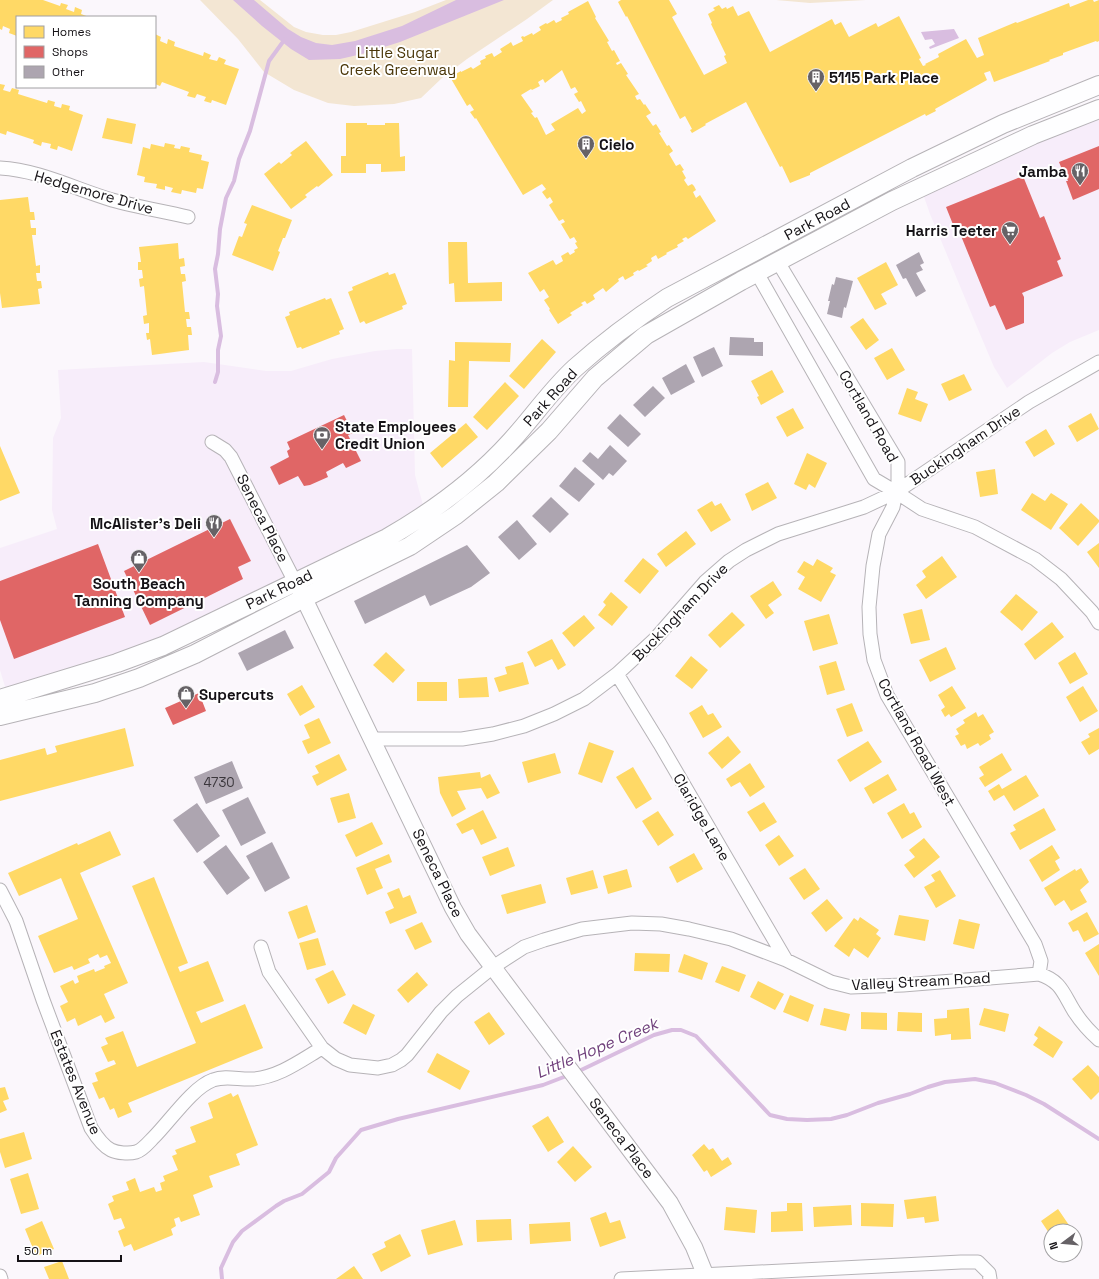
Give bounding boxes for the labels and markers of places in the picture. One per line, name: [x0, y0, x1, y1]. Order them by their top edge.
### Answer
building icon: 5115 Park Place: [806, 67, 826, 92]
place label: 5115 Park Place: [829, 68, 939, 87]
building icon: Cielo: [576, 134, 596, 159]
place label: Cielo: [599, 135, 634, 154]
restaurant icon: Jamba: [1070, 161, 1090, 186]
place label: Jamba: [1019, 162, 1067, 181]
supermarket icon: Harris Teeter: [1000, 220, 1020, 245]
place label: Harris Teeter: [906, 221, 997, 240]
place label: State Employees Credit Union: [335, 417, 457, 453]
bank icon: State Employees Credit Union: [312, 425, 332, 450]
restaurant icon: McAlister's Deli: [204, 513, 224, 538]
place label: McAlister's Deli: [90, 514, 201, 533]
shop icon: South Beach Tanning Company: [129, 548, 149, 573]
place label: South Beach Tanning Company: [74, 574, 204, 610]
shop icon: Supercuts: [176, 684, 196, 709]
place label: Supercuts: [199, 685, 274, 704]

